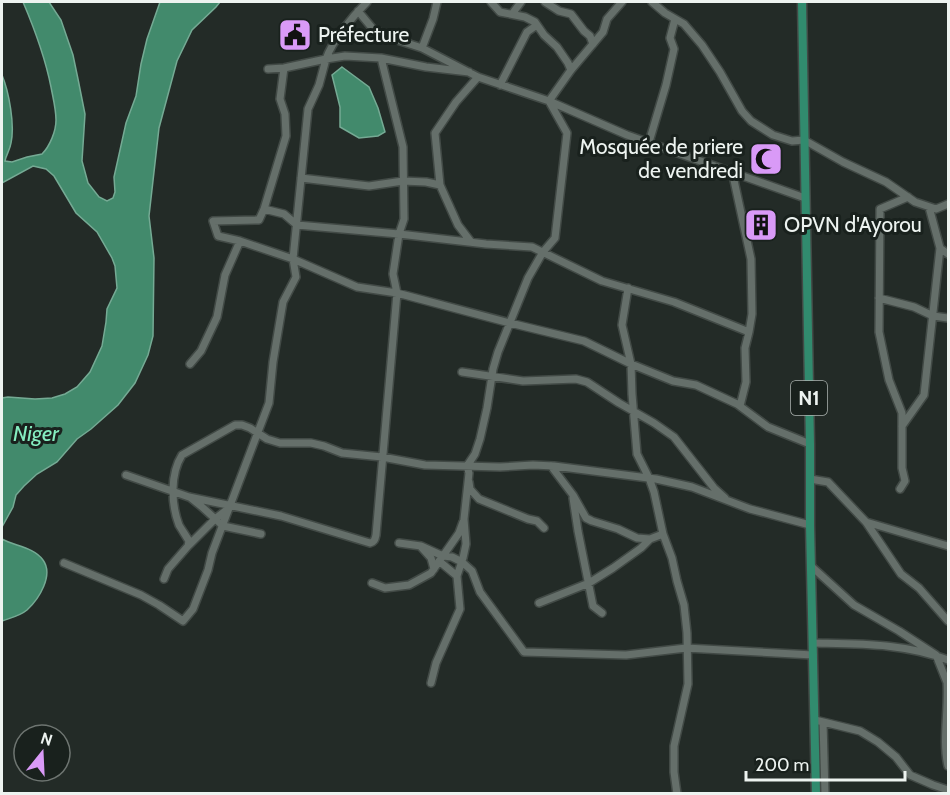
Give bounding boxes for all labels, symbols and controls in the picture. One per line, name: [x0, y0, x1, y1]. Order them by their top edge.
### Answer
public building icon: Préfecture: [277, 17, 313, 53]
place label: Préfecture: [318, 22, 409, 47]
place label: Mosquée de priere de vendredi: [579, 134, 743, 183]
mosque icon: Mosquée de priere de vendredi: [748, 141, 784, 177]
building icon: OPVN d'Ayorou: [743, 207, 779, 243]
place label: OPVN d'Ayorou: [784, 212, 922, 237]
road number: N1: [791, 381, 827, 415]
water label: Niger: [13, 420, 60, 447]
north arrow: [12, 723, 72, 783]
text: N: [38, 728, 55, 750]
scale bar: [746, 744, 905, 782]
text: 200 m: [755, 754, 809, 776]

